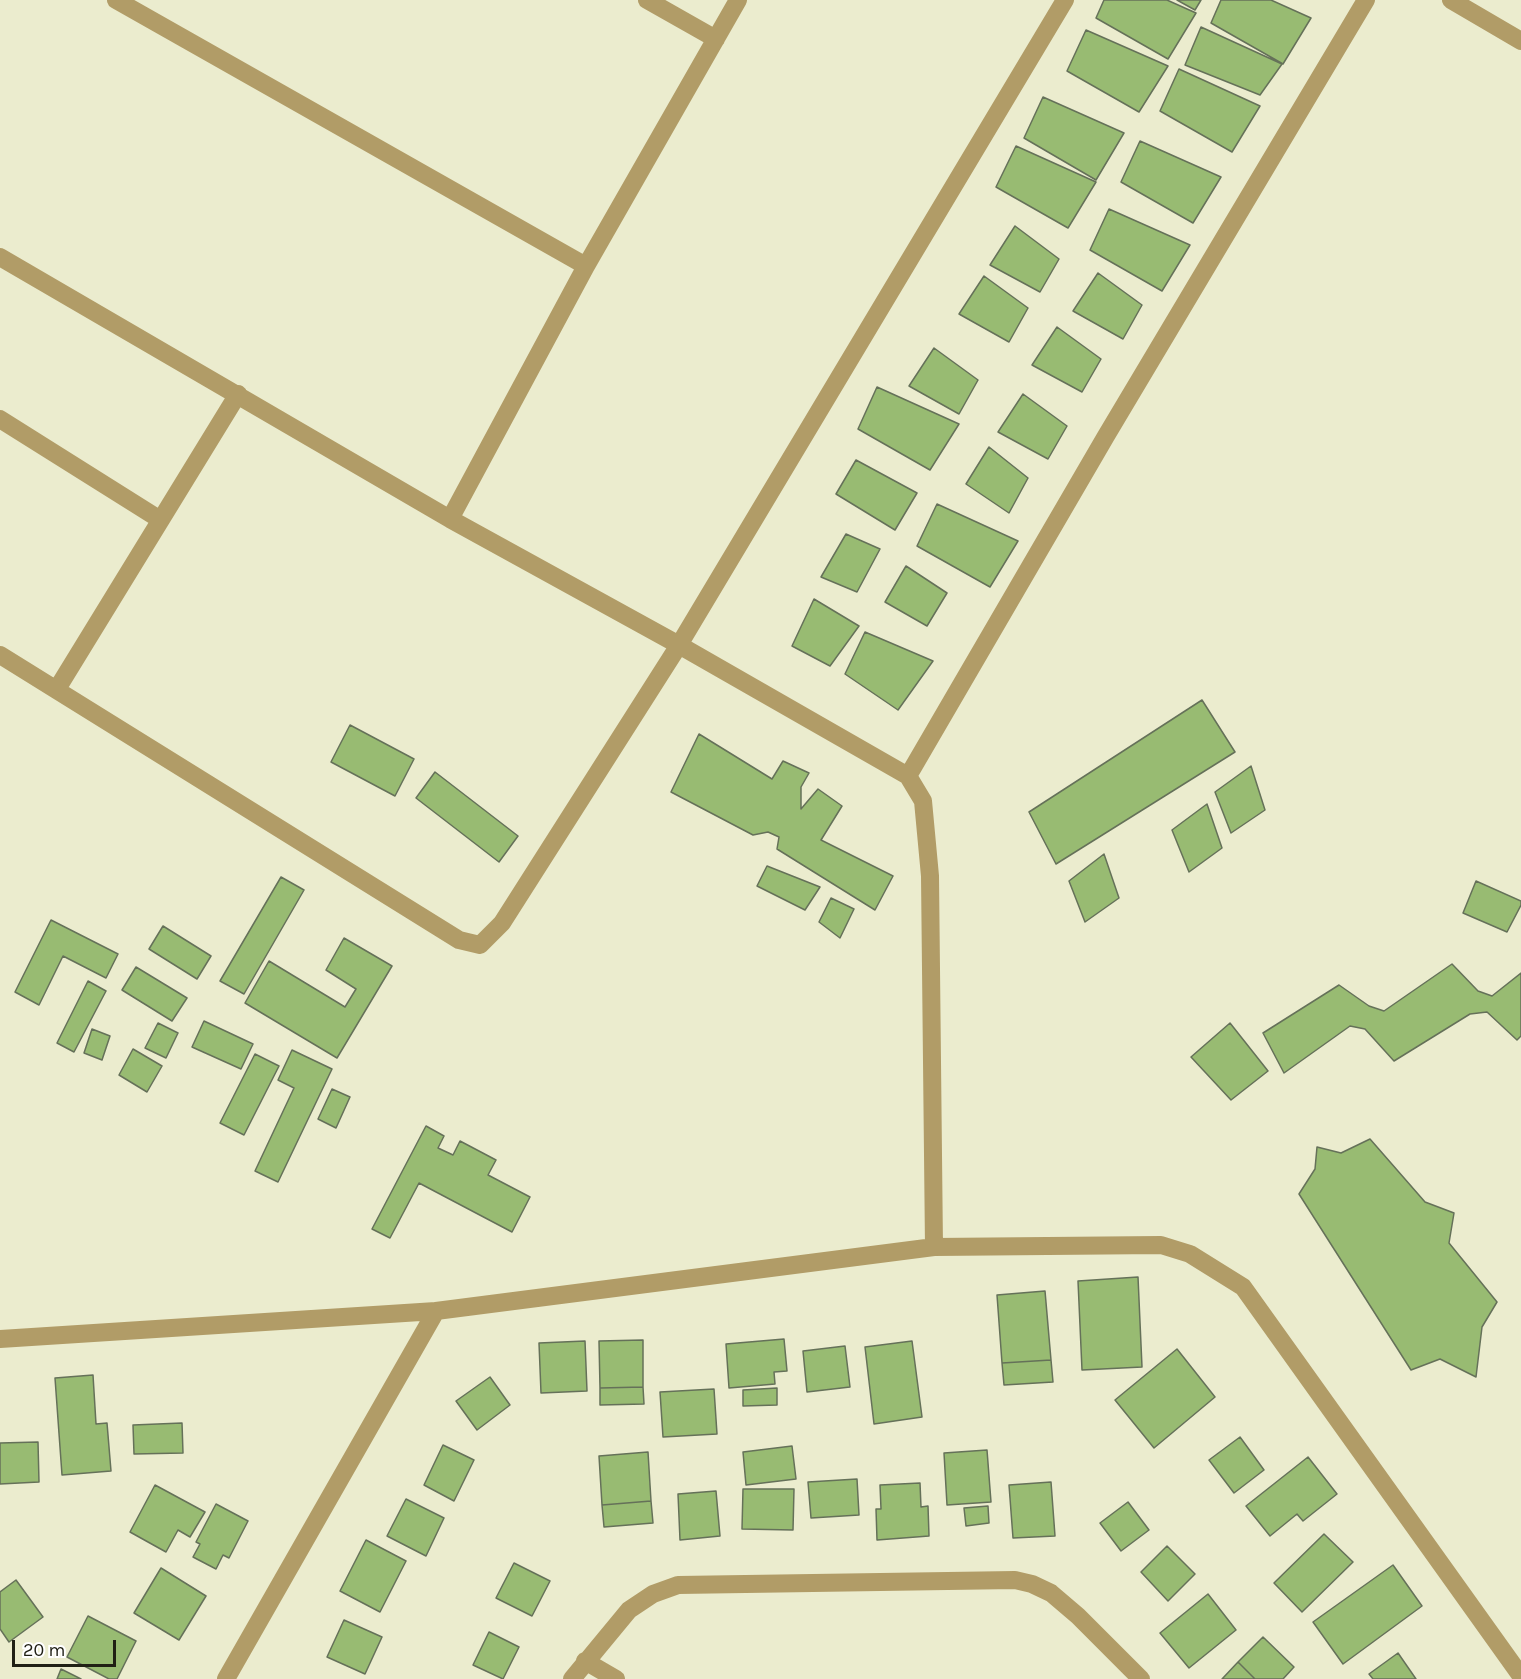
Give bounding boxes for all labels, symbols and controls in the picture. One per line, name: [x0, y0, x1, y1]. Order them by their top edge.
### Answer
scale bar: [15, 1628, 118, 1666]
text: 20 m: [23, 1639, 65, 1661]

